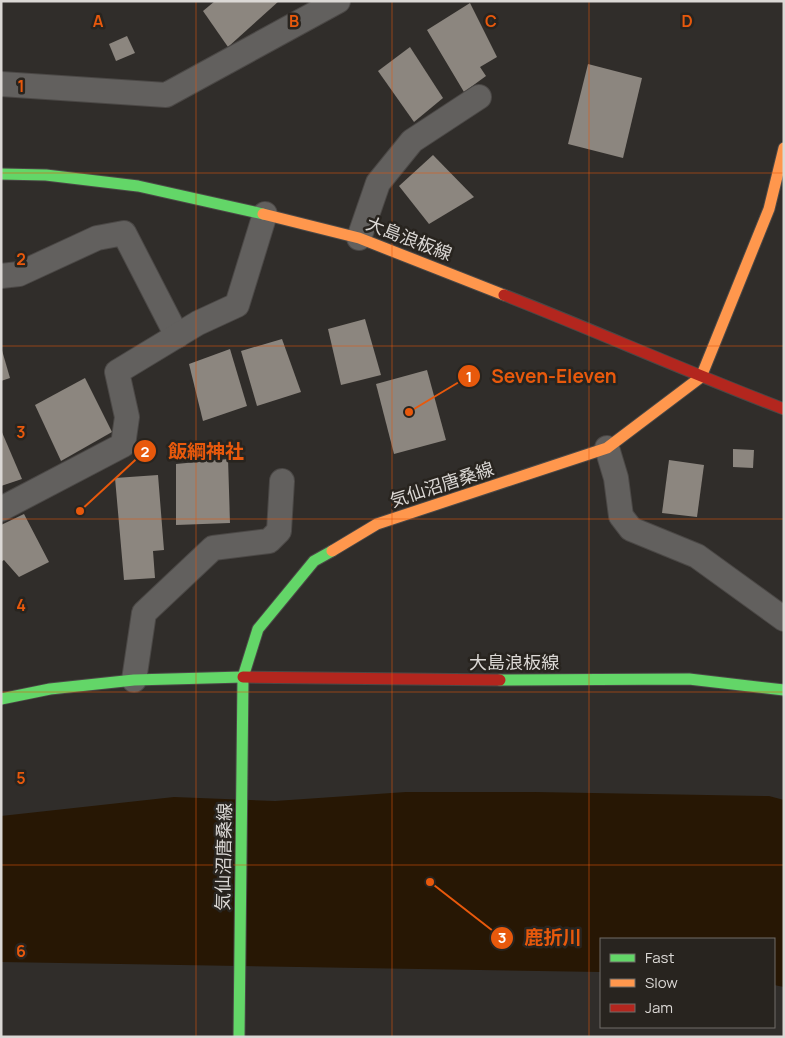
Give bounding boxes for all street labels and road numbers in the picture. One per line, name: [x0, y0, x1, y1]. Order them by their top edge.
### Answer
street label: 大島浪板線: [363, 211, 456, 265]
street label: 気仙沼唐桑線: [387, 456, 497, 512]
street label: 大島浪板線: [469, 650, 559, 674]
street label: 気仙沼唐桑線: [210, 803, 236, 911]

